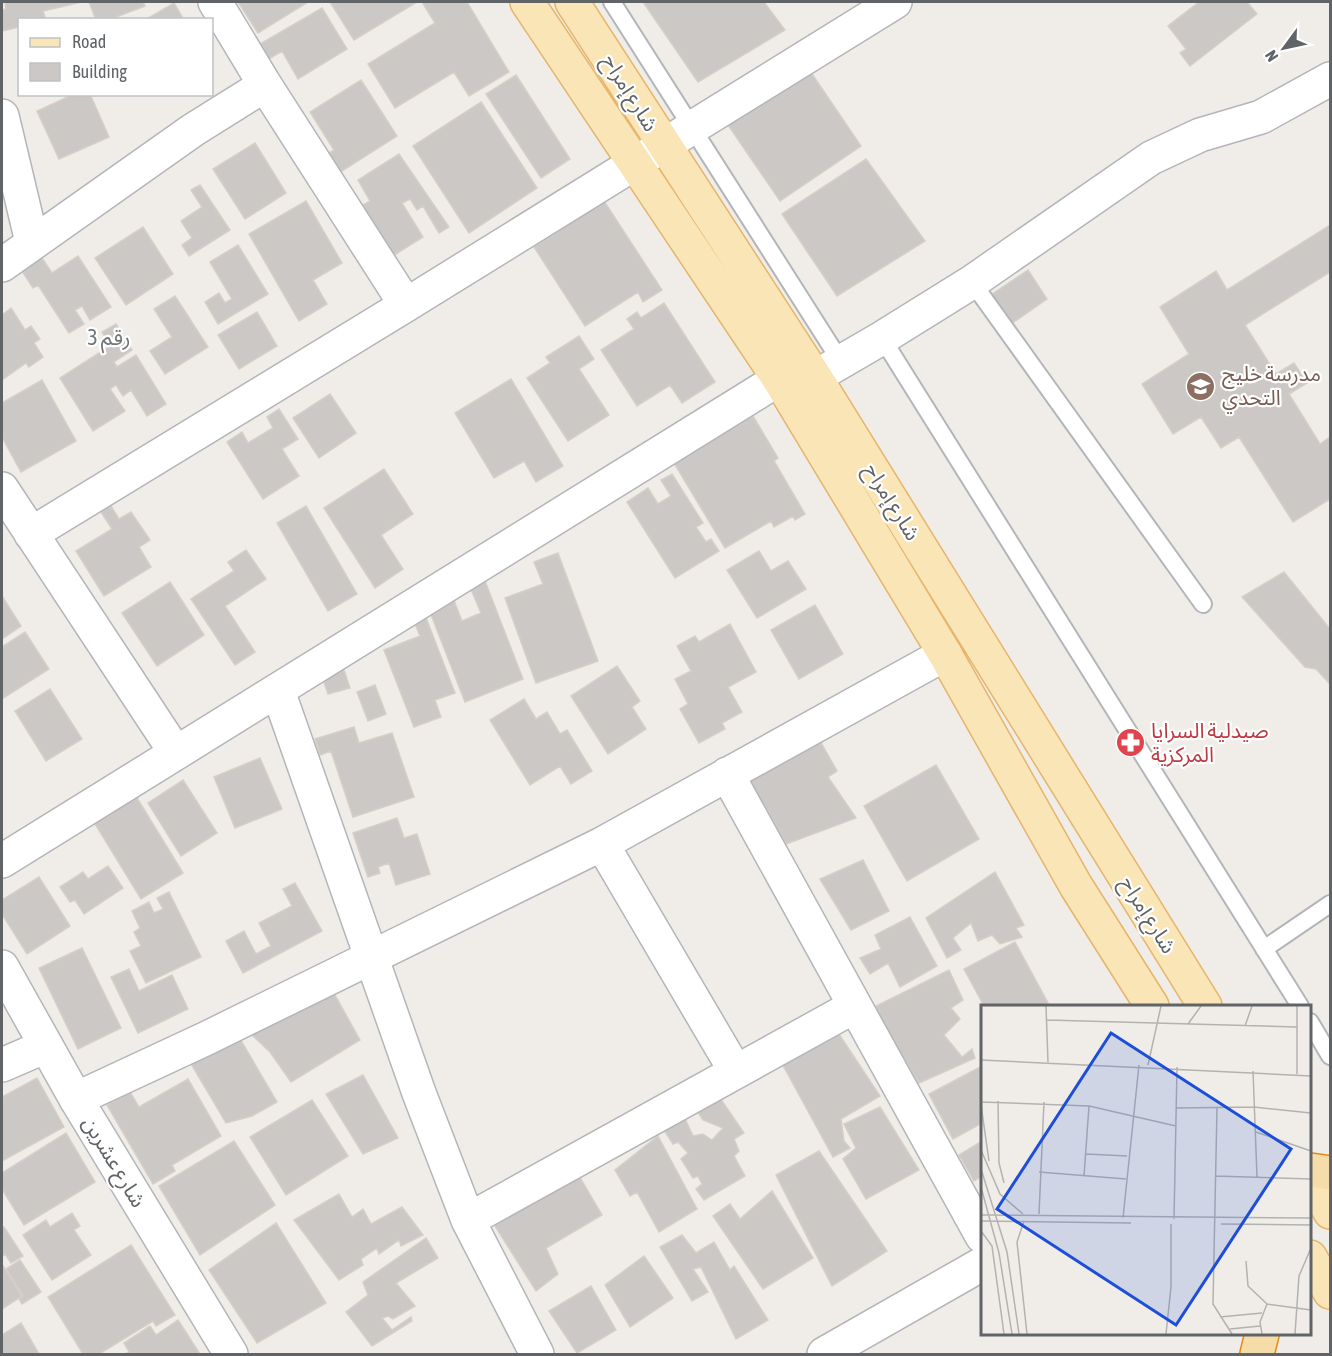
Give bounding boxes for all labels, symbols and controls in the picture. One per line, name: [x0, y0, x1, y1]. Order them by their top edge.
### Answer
legend: [18, 18, 213, 96]
north arrow: [1254, 18, 1314, 78]
text: Road: [72, 31, 106, 52]
text: N: [1261, 47, 1282, 65]
street label: شارع إمراح: [594, 50, 664, 137]
text: Building: [72, 61, 127, 82]
district label: رقم 3: [88, 324, 130, 354]
place label: مدرسة خليج التحدي: [1222, 361, 1321, 414]
school or university icon: مدرسة خليج التحدي: [1185, 370, 1217, 402]
street label: شارع إمراح: [856, 459, 926, 546]
place label: صيدلية السرايا المركزية: [1151, 718, 1269, 767]
pharmacy icon: صيدلية السرايا المركزية: [1114, 727, 1146, 759]
street label: شارع إمراح: [1112, 872, 1182, 959]
inset map: [981, 1005, 1311, 1335]
street label: شارع عشرين: [75, 1112, 151, 1213]

